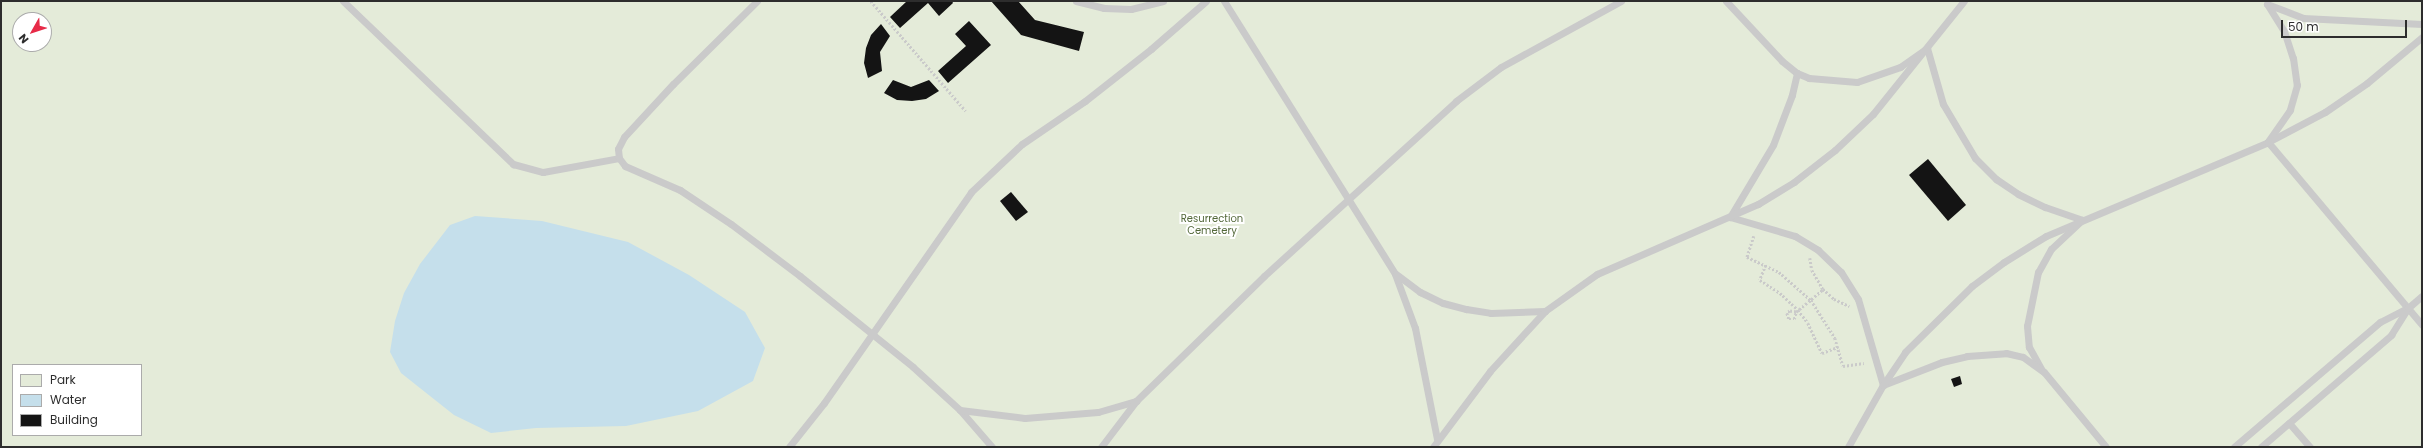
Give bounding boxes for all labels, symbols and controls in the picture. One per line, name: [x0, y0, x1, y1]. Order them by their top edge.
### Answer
north arrow: [12, 12, 52, 52]
scale bar: [2283, 12, 2409, 38]
text: 50 m: [2288, 18, 2319, 35]
text: N: [15, 31, 32, 47]
park label: Resurrection Cemetery: [1181, 212, 1243, 236]
legend: [12, 364, 142, 436]
text: Park: [50, 371, 76, 388]
text: Water: [50, 391, 86, 408]
text: Building: [50, 411, 98, 428]

